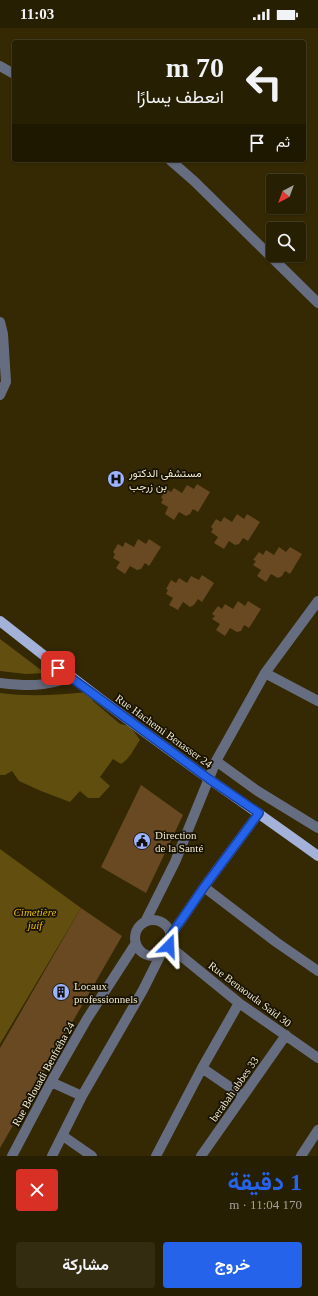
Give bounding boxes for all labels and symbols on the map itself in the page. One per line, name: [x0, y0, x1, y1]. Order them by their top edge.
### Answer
north arrow: [266, 174, 306, 214]
place label: مستشفى الدكتور بن زرجب: [128, 467, 202, 493]
hospital icon: مستشفى الدكتور بن زرجب: [106, 469, 126, 489]
pin: [41, 651, 75, 685]
street label: Rue Hachemi Benasser 24: [113, 692, 215, 770]
place label: Direction de la Santé: [155, 829, 203, 854]
public building icon: Direction de la Santé: [132, 831, 152, 851]
park label: Cimetière juif: [14, 906, 57, 931]
position arrow: [148, 925, 190, 967]
street label: Rue Benaouda Saïd 30: [206, 959, 294, 1029]
place label: Locaux professionnels: [74, 980, 138, 1005]
building icon: Locaux professionnels: [51, 982, 71, 1002]
street label: Rue Belouadi Benfréha 24: [9, 1019, 77, 1128]
street label: berabah abbes 33: [207, 1054, 261, 1124]

